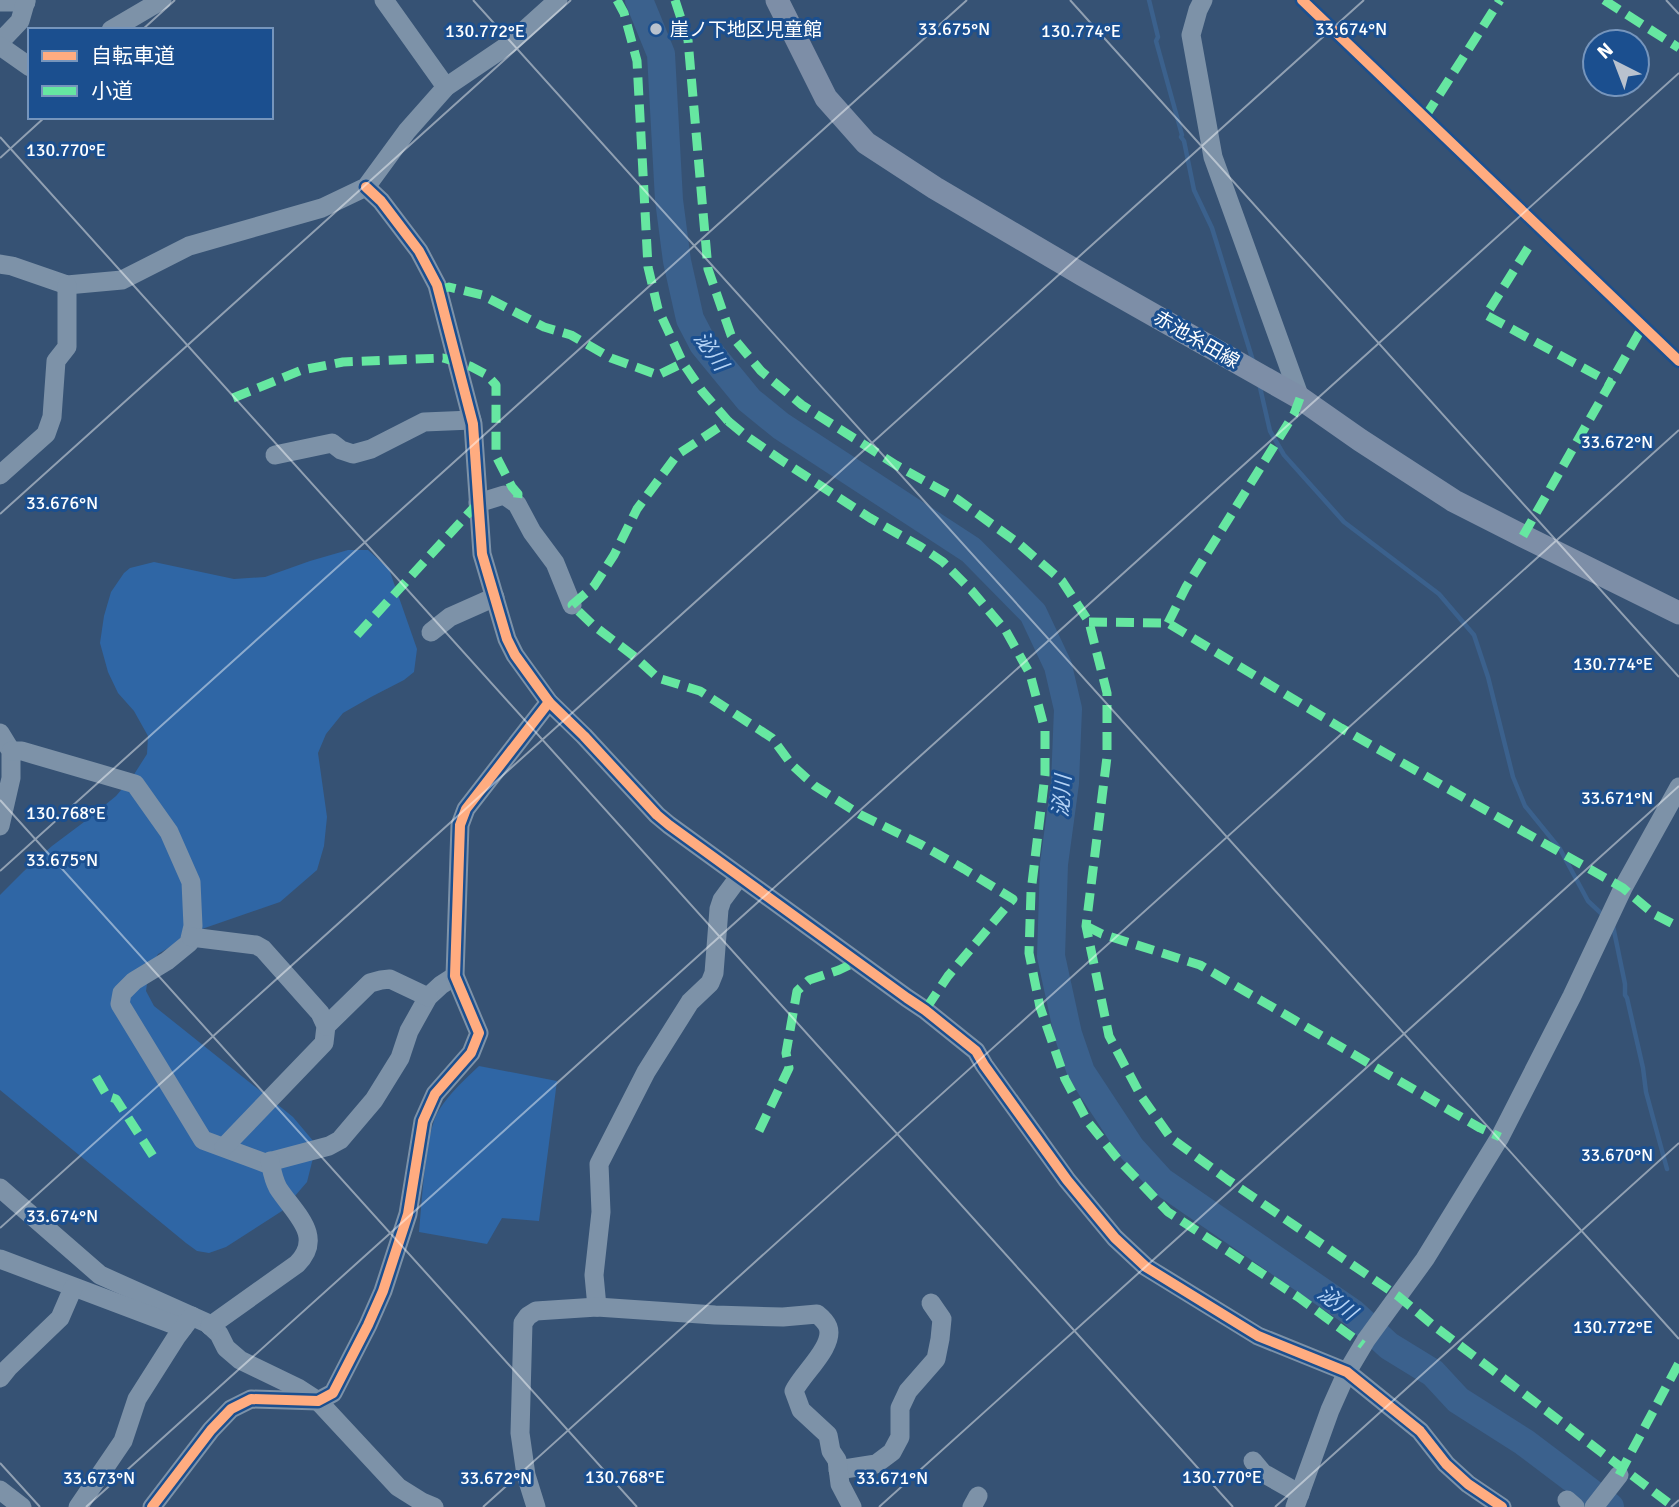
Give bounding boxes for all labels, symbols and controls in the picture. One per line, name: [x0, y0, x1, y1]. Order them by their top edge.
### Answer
place label: 崖ノ下地区児童館: [670, 18, 822, 42]
text: 33.675°N: [918, 18, 990, 40]
text: 33.674°N: [1315, 18, 1387, 40]
text: 130.772°E: [445, 20, 525, 42]
text: 130.774°E: [1041, 20, 1121, 42]
marker: 崖ノ下地区児童館: [648, 21, 664, 37]
legend: [28, 28, 273, 119]
north arrow: [1581, 28, 1651, 98]
text: N: [1592, 38, 1618, 64]
text: 自転車道: [91, 43, 175, 69]
text: 小道: [91, 78, 133, 104]
text: 130.770°E: [26, 139, 106, 161]
street label: 赤池糸田線: [1149, 306, 1244, 374]
water label: 泌川: [688, 326, 735, 377]
text: 33.672°N: [1581, 431, 1653, 453]
text: 33.676°N: [26, 492, 98, 514]
text: 130.774°E: [1573, 653, 1653, 675]
water label: 泌川: [1048, 772, 1077, 818]
text: 33.671°N: [1581, 787, 1653, 809]
text: 130.768°E: [26, 802, 106, 824]
text: 33.675°N: [26, 849, 98, 871]
text: 33.670°N: [1581, 1144, 1653, 1166]
text: 33.674°N: [26, 1205, 98, 1227]
water label: 泌川: [1312, 1280, 1363, 1327]
text: 130.772°E: [1573, 1316, 1653, 1338]
text: 130.768°E: [585, 1466, 665, 1488]
text: 130.770°E: [1182, 1466, 1262, 1488]
text: 33.673°N: [63, 1467, 135, 1489]
text: 33.672°N: [460, 1467, 532, 1489]
text: 33.671°N: [856, 1467, 928, 1489]

